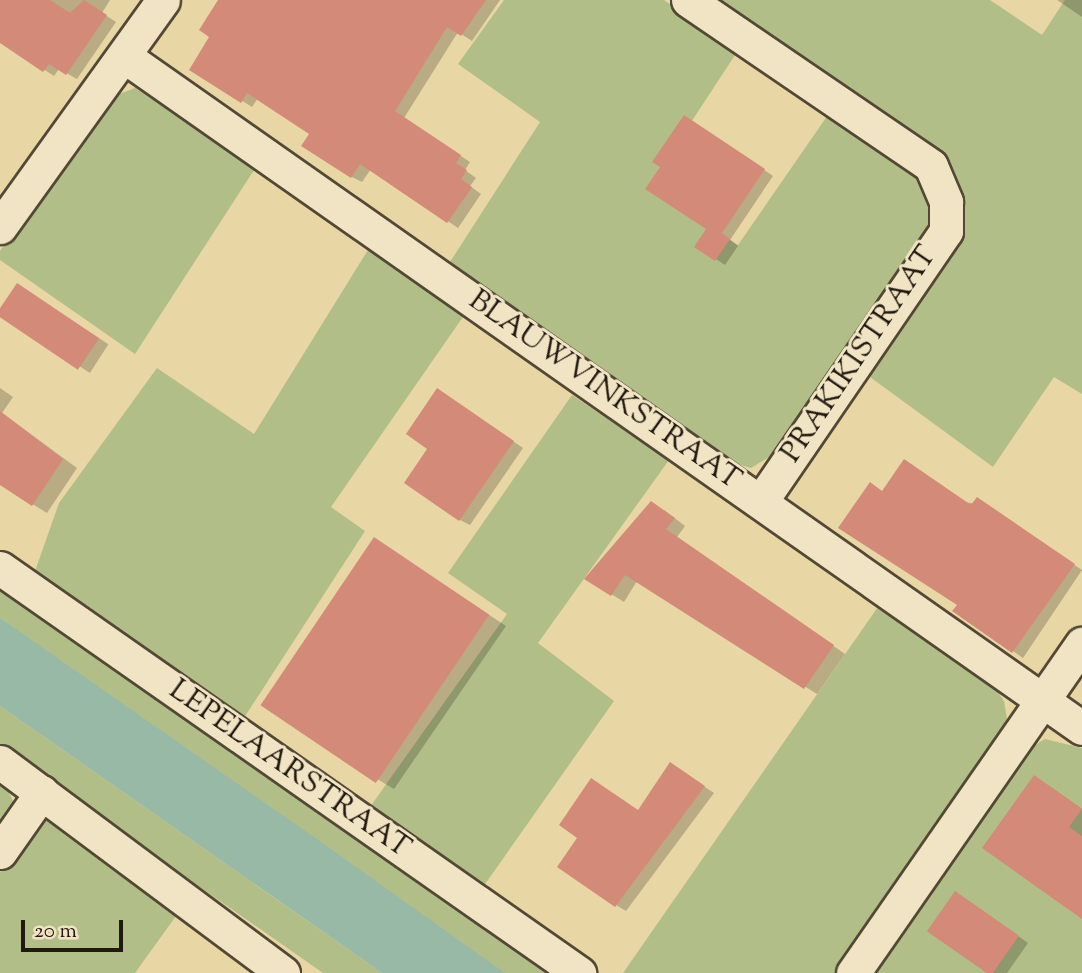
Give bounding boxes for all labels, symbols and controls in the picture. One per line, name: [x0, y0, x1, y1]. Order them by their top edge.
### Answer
street label: PRAKIKISTRAAT: [774, 240, 946, 470]
street label: BLAUWVINKSTRAAT: [461, 283, 747, 499]
street label: LEPELAARSTRAAT: [161, 673, 417, 867]
scale bar: [24, 906, 126, 950]
text: 20 m: [34, 917, 77, 947]

